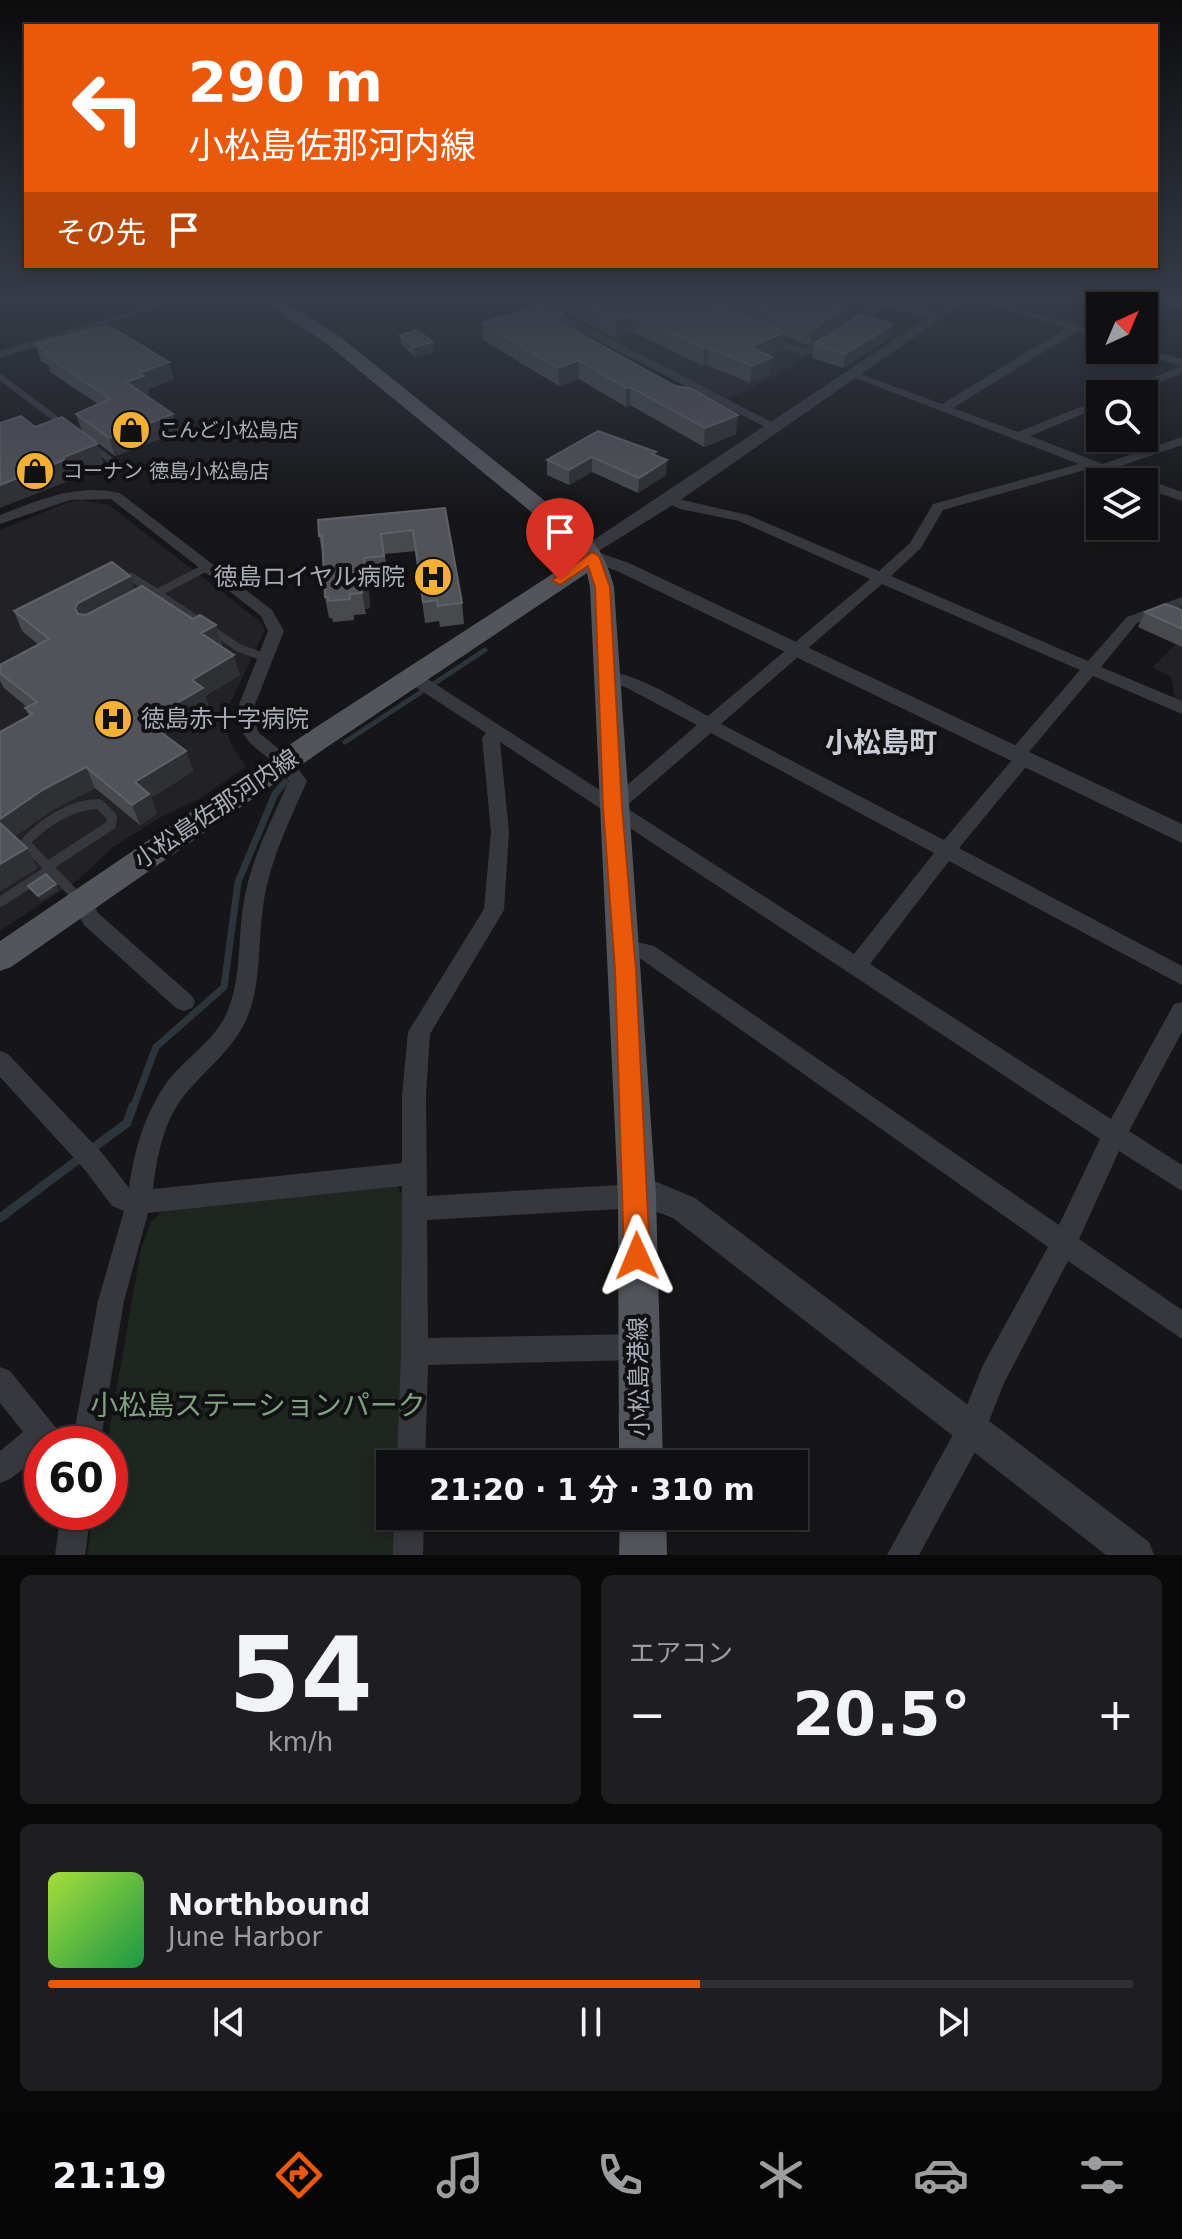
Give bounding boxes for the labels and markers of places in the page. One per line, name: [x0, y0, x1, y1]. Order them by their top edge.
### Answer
shop icon: こんど小松島店: [110, 409, 152, 451]
place label: こんど小松島店: [159, 418, 298, 442]
shop icon: コーナン 徳島小松島店: [14, 450, 56, 492]
place label: コーナン 徳島小松島店: [63, 459, 269, 483]
pin: [526, 498, 594, 580]
hospital icon: 徳島ロイヤル病院: [412, 556, 454, 598]
place label: 徳島ロイヤル病院: [214, 563, 405, 591]
hospital icon: 徳島赤十字病院: [92, 698, 134, 740]
place label: 徳島赤十字病院: [141, 705, 309, 733]

